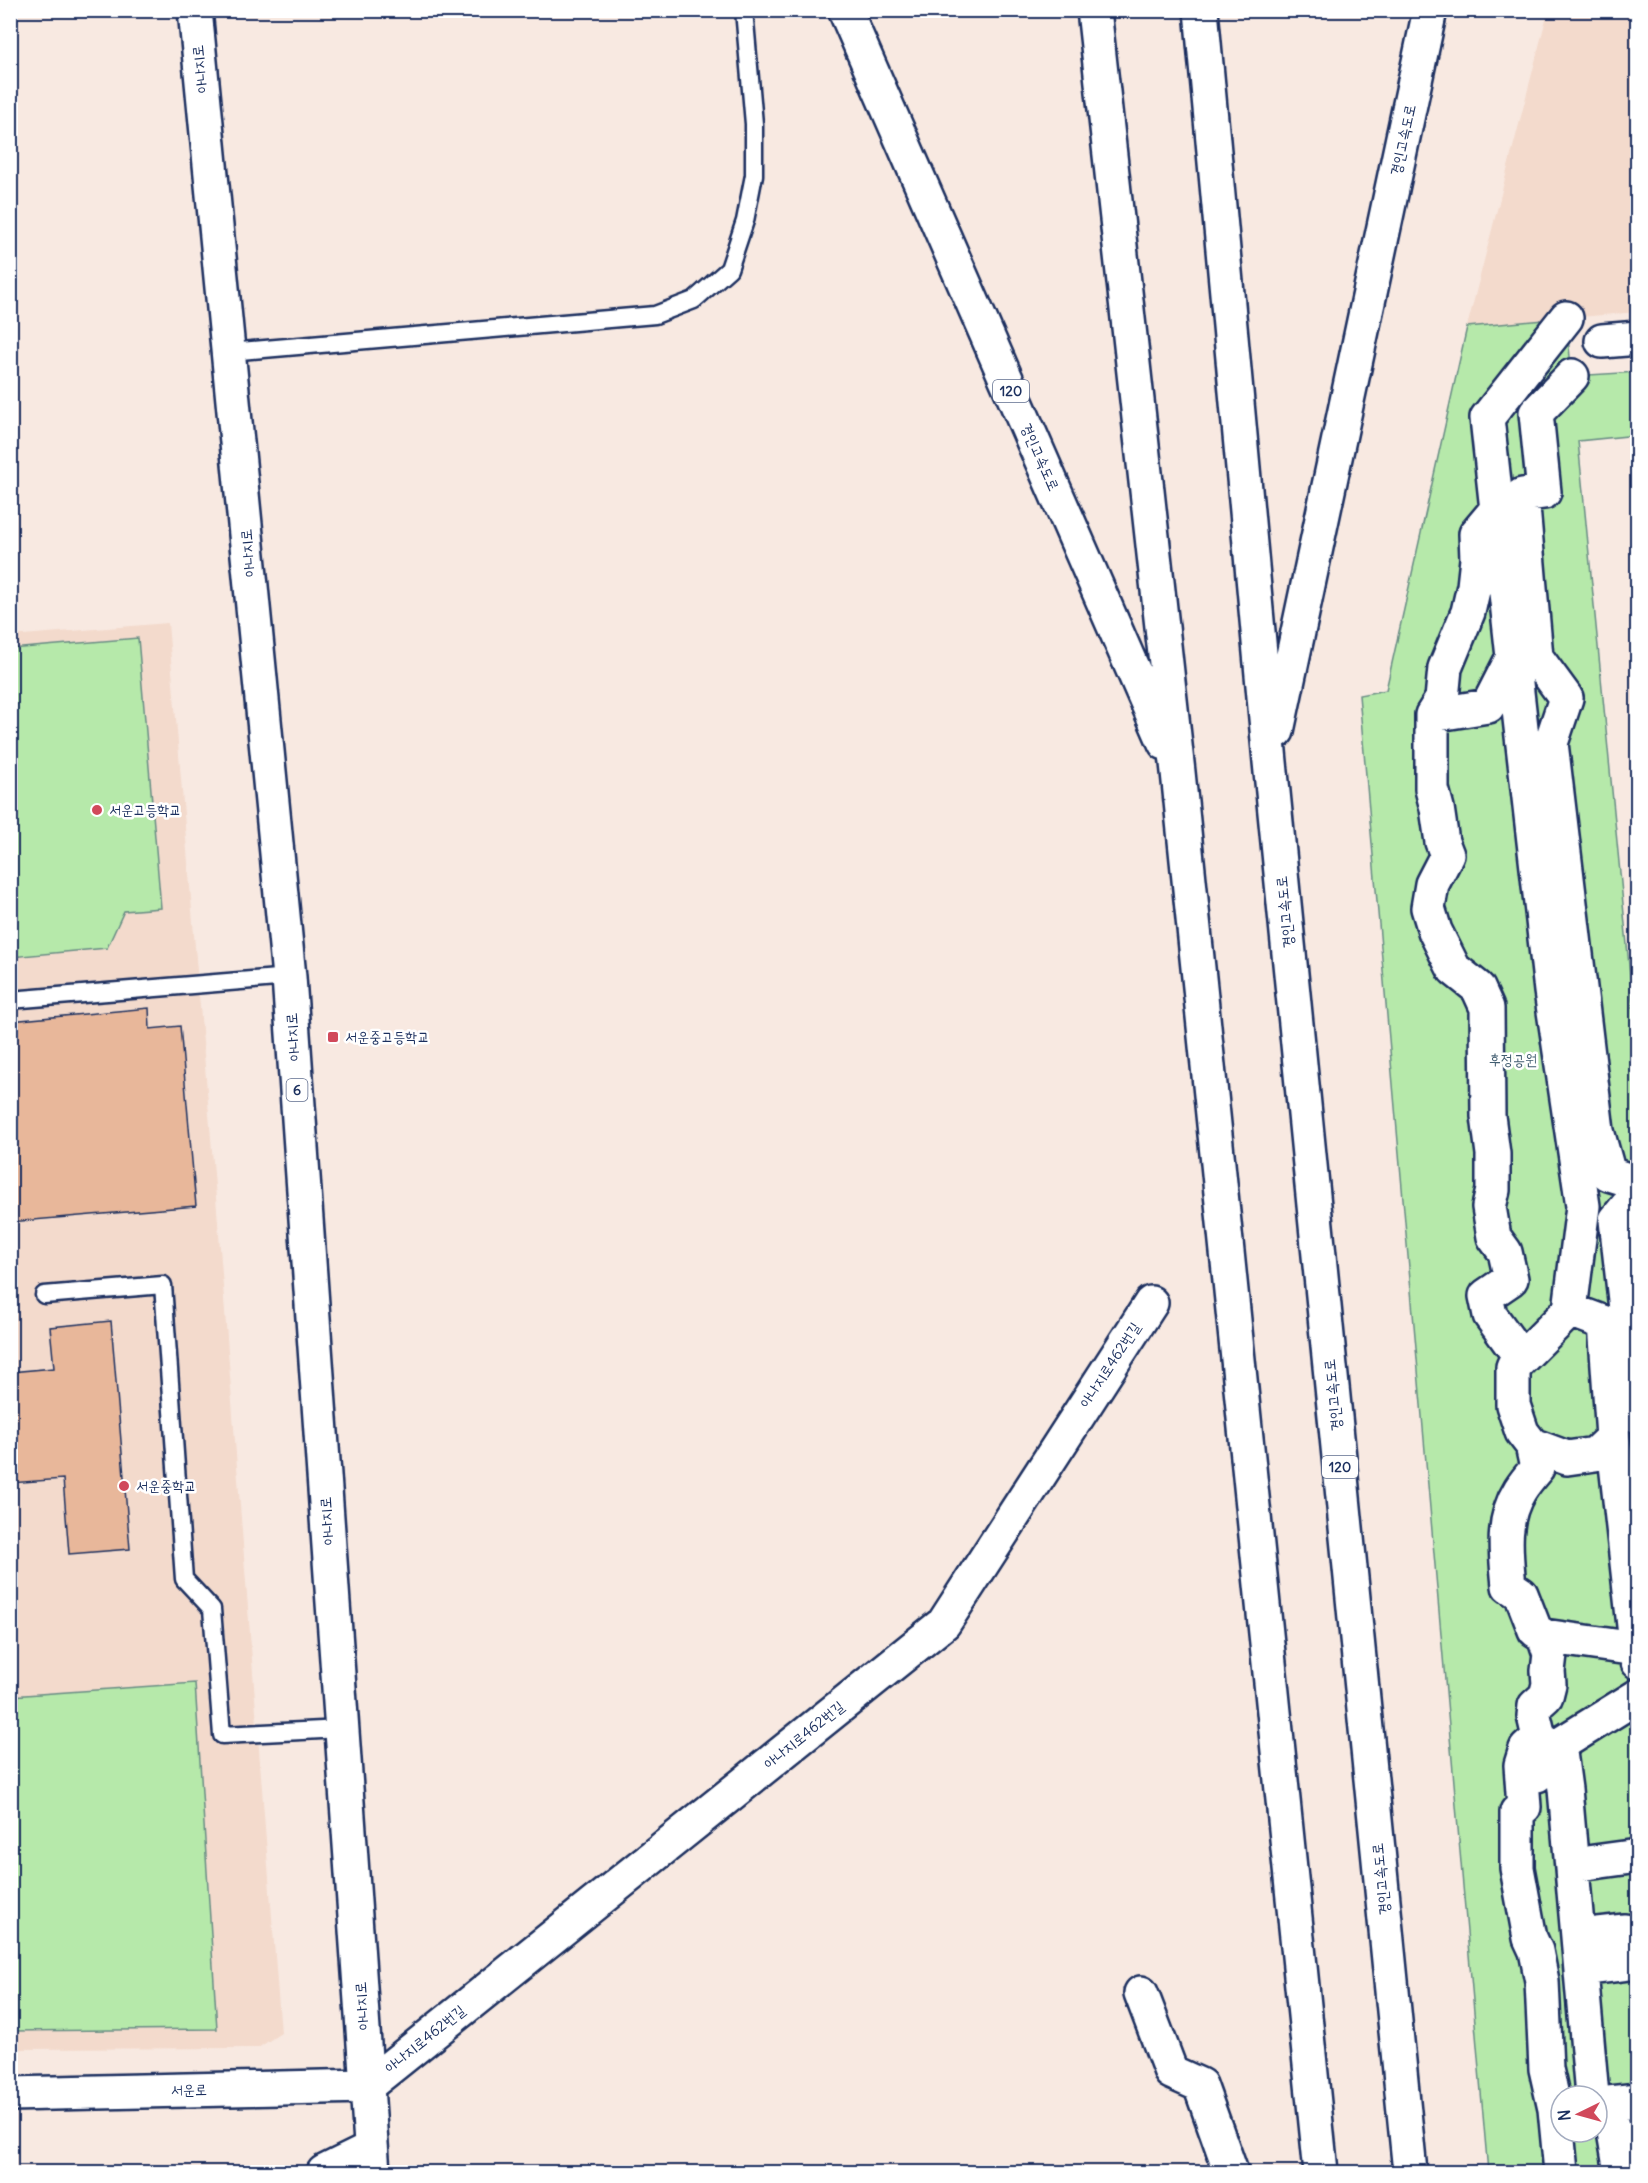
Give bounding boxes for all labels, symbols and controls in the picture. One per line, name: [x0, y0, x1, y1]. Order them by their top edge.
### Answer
street label: 아나지로: [188, 44, 211, 94]
street label: 경인고속도로: [1386, 103, 1419, 177]
road number: 120: [993, 380, 1029, 402]
street label: 경인고속도로: [1017, 420, 1064, 494]
street label: 아나지로: [236, 528, 259, 578]
place label: 서운고등학교: [109, 800, 181, 819]
marker: 서운고등학교: [90, 803, 104, 817]
street label: 경인고속도로: [1271, 875, 1298, 949]
street label: 아나지로: [281, 1012, 304, 1062]
place label: 서운중고등학교: [345, 1027, 430, 1046]
marker: 서운중고등학교: [326, 1030, 340, 1044]
park label: 후정공원: [1489, 1050, 1537, 1069]
road number: 6: [286, 1079, 308, 1101]
street label: 아나지로462번길: [1075, 1318, 1144, 1411]
street label: 경인고속도로: [1319, 1358, 1346, 1432]
road number: 120: [1322, 1456, 1358, 1478]
place label: 서운중학교: [136, 1476, 196, 1495]
marker: 서운중학교: [117, 1479, 131, 1493]
street label: 아나지로: [315, 1496, 338, 1546]
street label: 아나지로462번길: [760, 1696, 848, 1773]
street label: 경인고속도로: [1367, 1842, 1394, 1916]
street label: 아나지로: [350, 1981, 373, 2031]
street label: 아나지로462번길: [381, 2000, 469, 2077]
street label: 서운로: [171, 2080, 207, 2099]
north arrow: [1549, 2084, 1609, 2144]
text: N: [1554, 2109, 1575, 2122]

